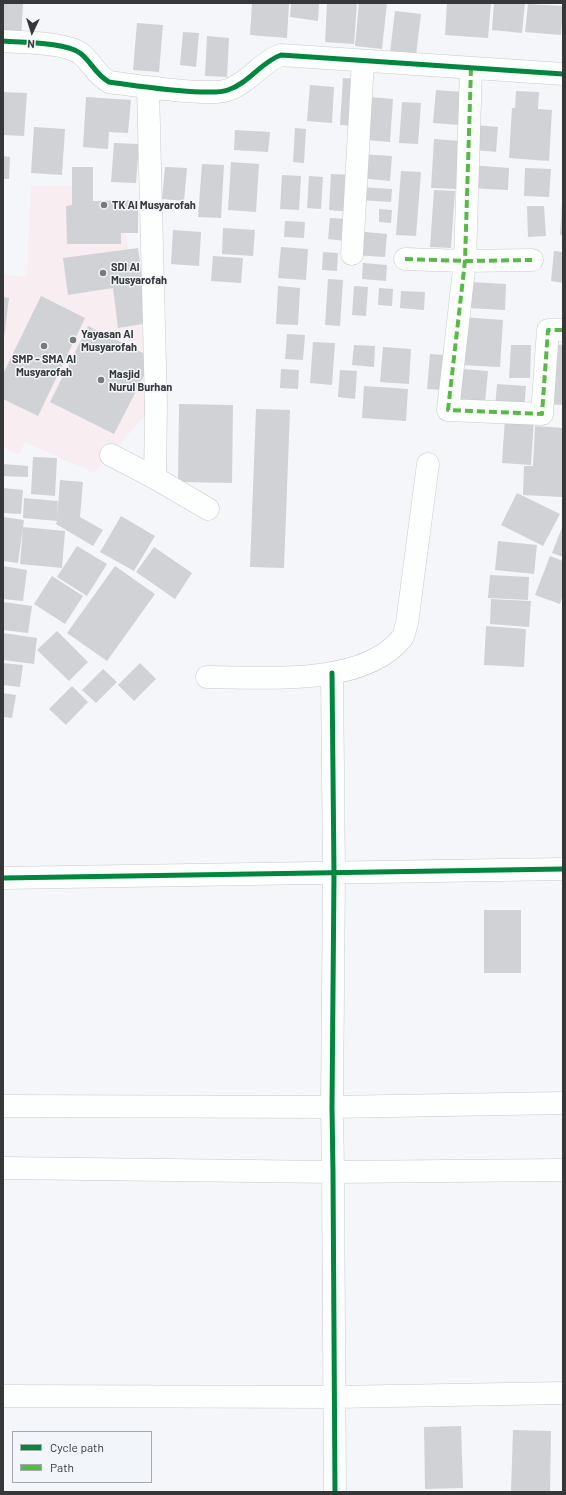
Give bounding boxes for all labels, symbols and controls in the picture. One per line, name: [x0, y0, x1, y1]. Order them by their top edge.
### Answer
north arrow: [12, 12, 52, 52]
text: N: [27, 38, 35, 51]
place label: TK Al Musyarofah: [112, 198, 196, 212]
marker: TK Al Musyarofah: [99, 200, 109, 210]
place label: SDI Al Musyarofah: [111, 260, 167, 286]
marker: SDI Al Musyarofah: [98, 268, 108, 278]
place label: Yayasan Al Musyarofah: [81, 327, 137, 353]
marker: Yayasan Al Musyarofah: [68, 335, 78, 345]
marker: SMP - SMA Al Musyarofah: [39, 341, 49, 351]
place label: SMP - SMA Al Musyarofah: [12, 352, 76, 378]
place label: Masjid Nurul Burhan: [109, 367, 172, 393]
marker: Masjid Nurul Burhan: [96, 375, 106, 385]
legend: [12, 1431, 152, 1483]
text: Cycle path: [50, 1440, 104, 1454]
text: Path: [50, 1460, 74, 1474]

